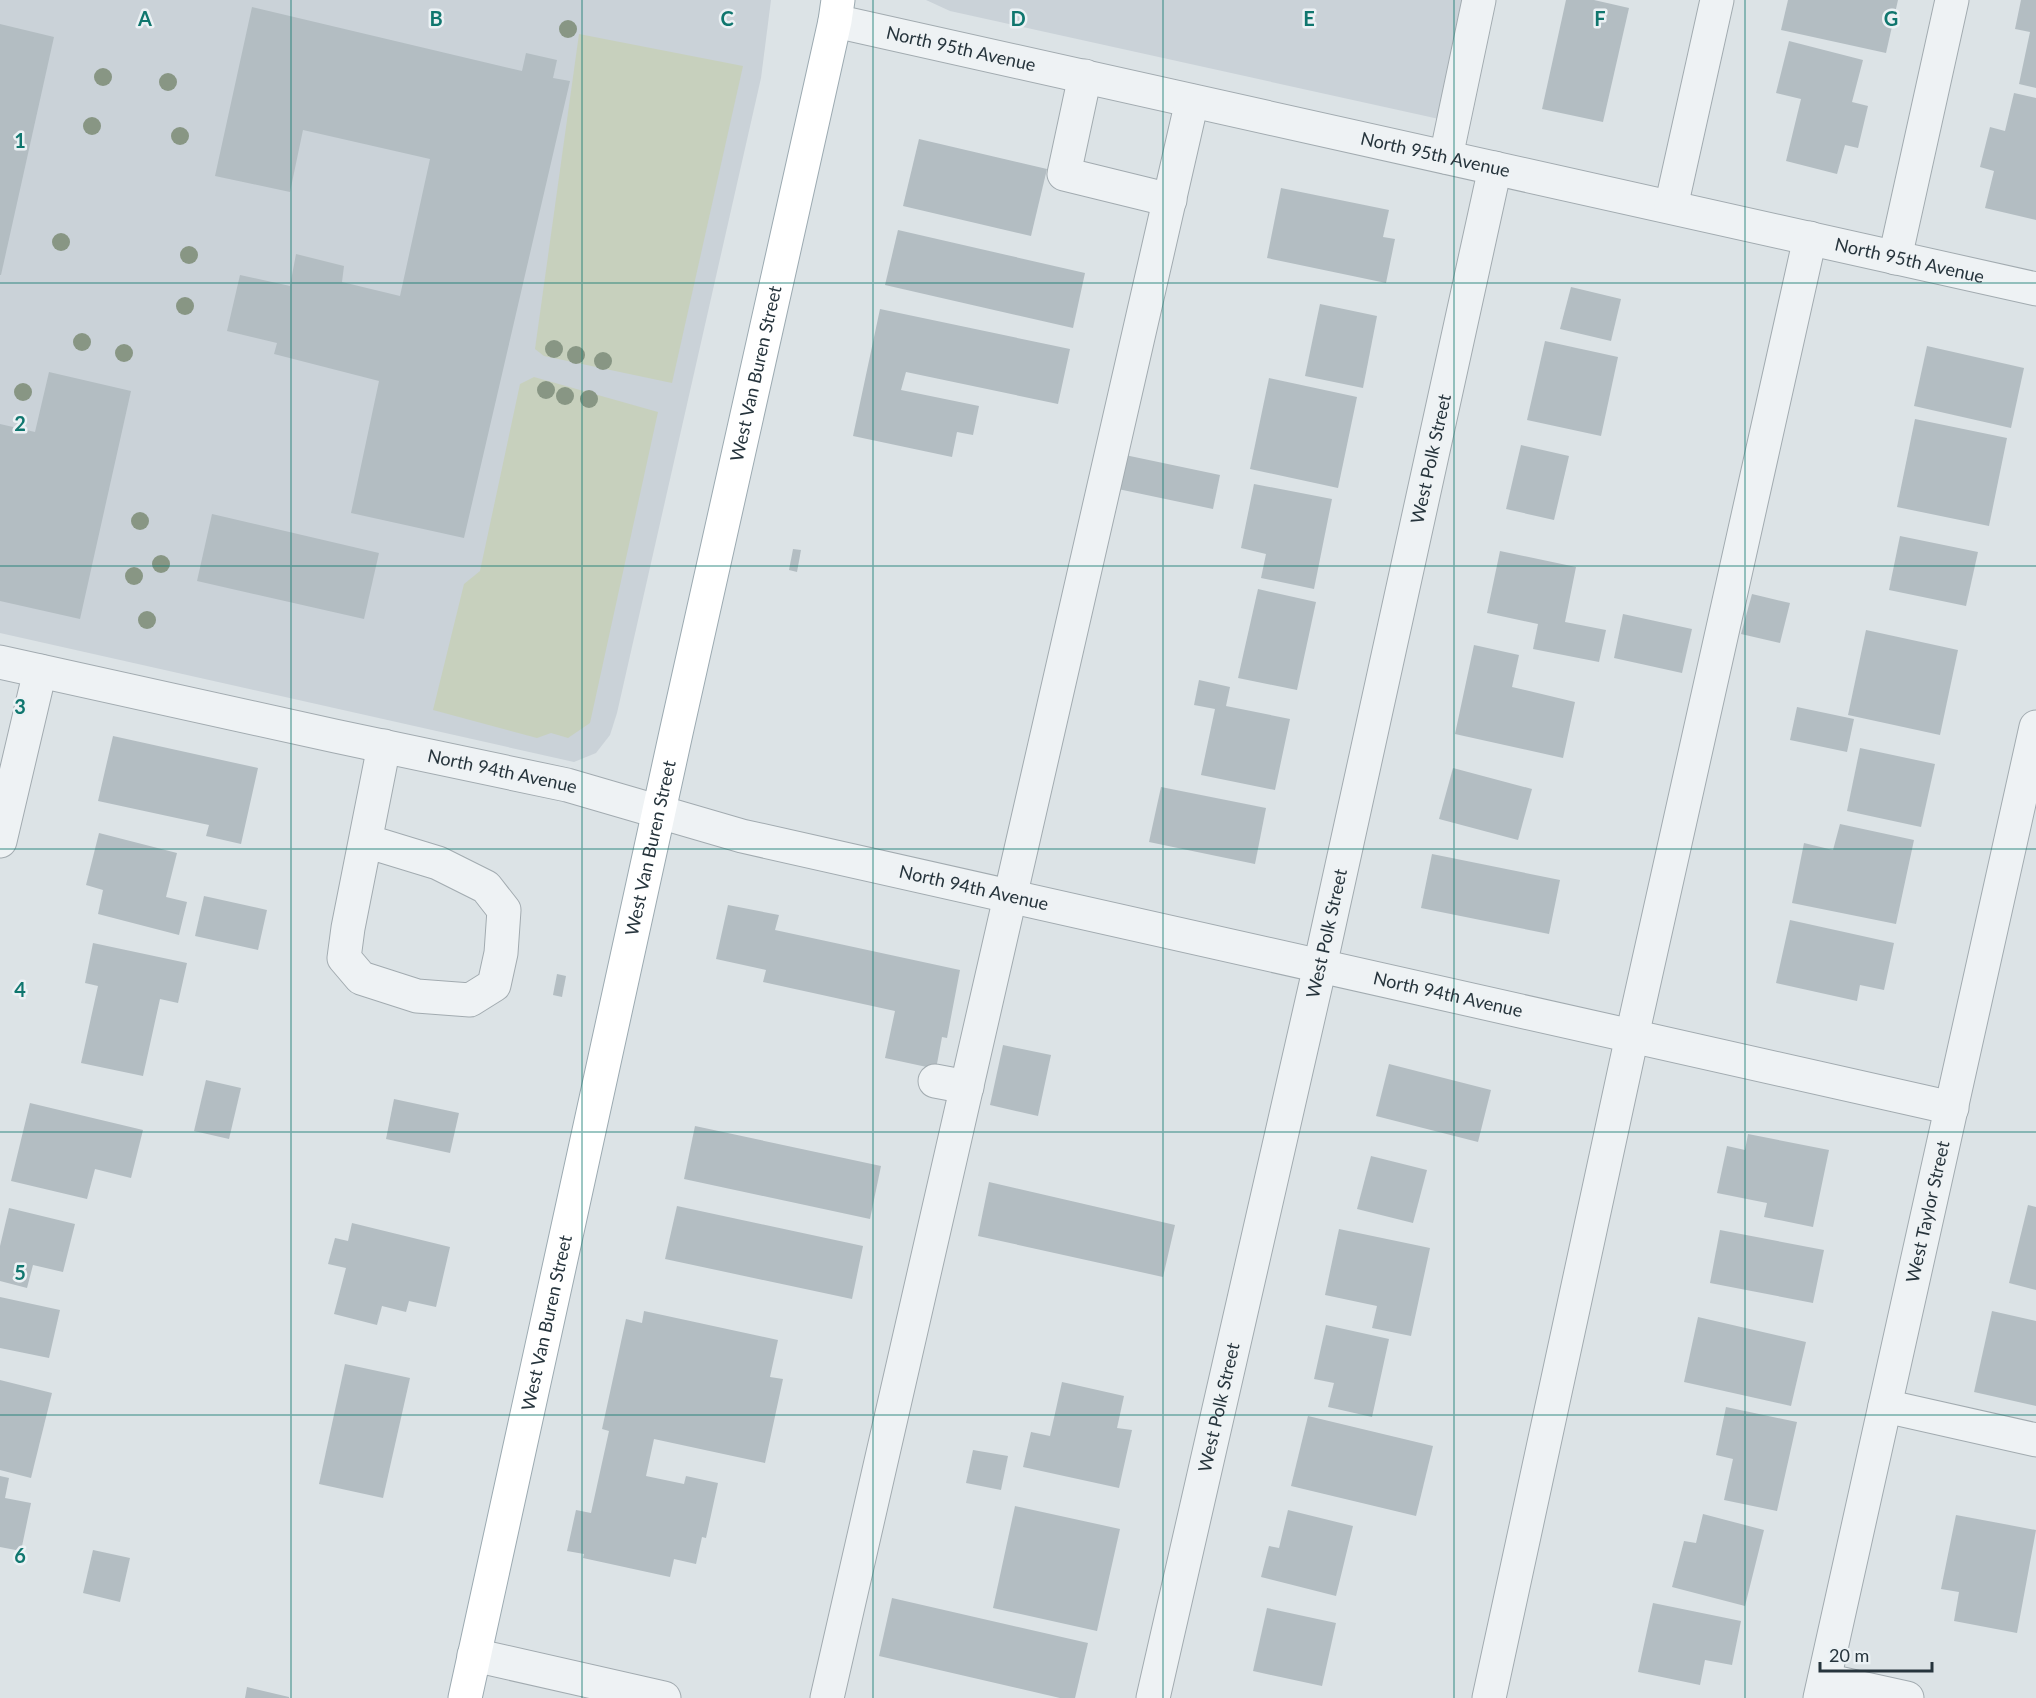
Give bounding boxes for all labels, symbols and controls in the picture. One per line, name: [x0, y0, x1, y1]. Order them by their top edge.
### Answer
text: A: [137, 6, 152, 30]
text: B: [429, 6, 443, 30]
text: C: [720, 6, 734, 30]
text: D: [1010, 6, 1026, 30]
text: E: [1303, 6, 1315, 30]
text: F: [1594, 6, 1606, 30]
text: G: [1884, 6, 1898, 30]
street label: North 95th Avenue: [884, 21, 1038, 75]
street label: North 95th Avenue: [1359, 127, 1512, 181]
text: 1: [14, 128, 26, 152]
street label: North 95th Avenue: [1833, 232, 1987, 287]
street label: West Van Buren Street: [725, 283, 786, 463]
street label: West Polk Street: [1405, 391, 1455, 525]
text: 2: [14, 411, 26, 435]
text: 3: [14, 694, 26, 718]
street label: North 94th Avenue: [426, 744, 580, 797]
street label: West Van Buren Street: [620, 757, 680, 938]
street label: North 94th Avenue: [897, 860, 1051, 915]
street label: West Polk Street: [1301, 866, 1351, 1000]
street label: North 94th Avenue: [1371, 966, 1525, 1021]
text: 4: [14, 977, 26, 1001]
street label: West Taylor Street: [1901, 1138, 1954, 1285]
street label: West Van Buren Street: [516, 1232, 576, 1413]
text: 5: [14, 1260, 26, 1284]
street label: West Polk Street: [1193, 1340, 1244, 1474]
text: 6: [14, 1543, 26, 1567]
scale bar: [1820, 1635, 1932, 1673]
text: 20 m: [1829, 1644, 1869, 1666]

